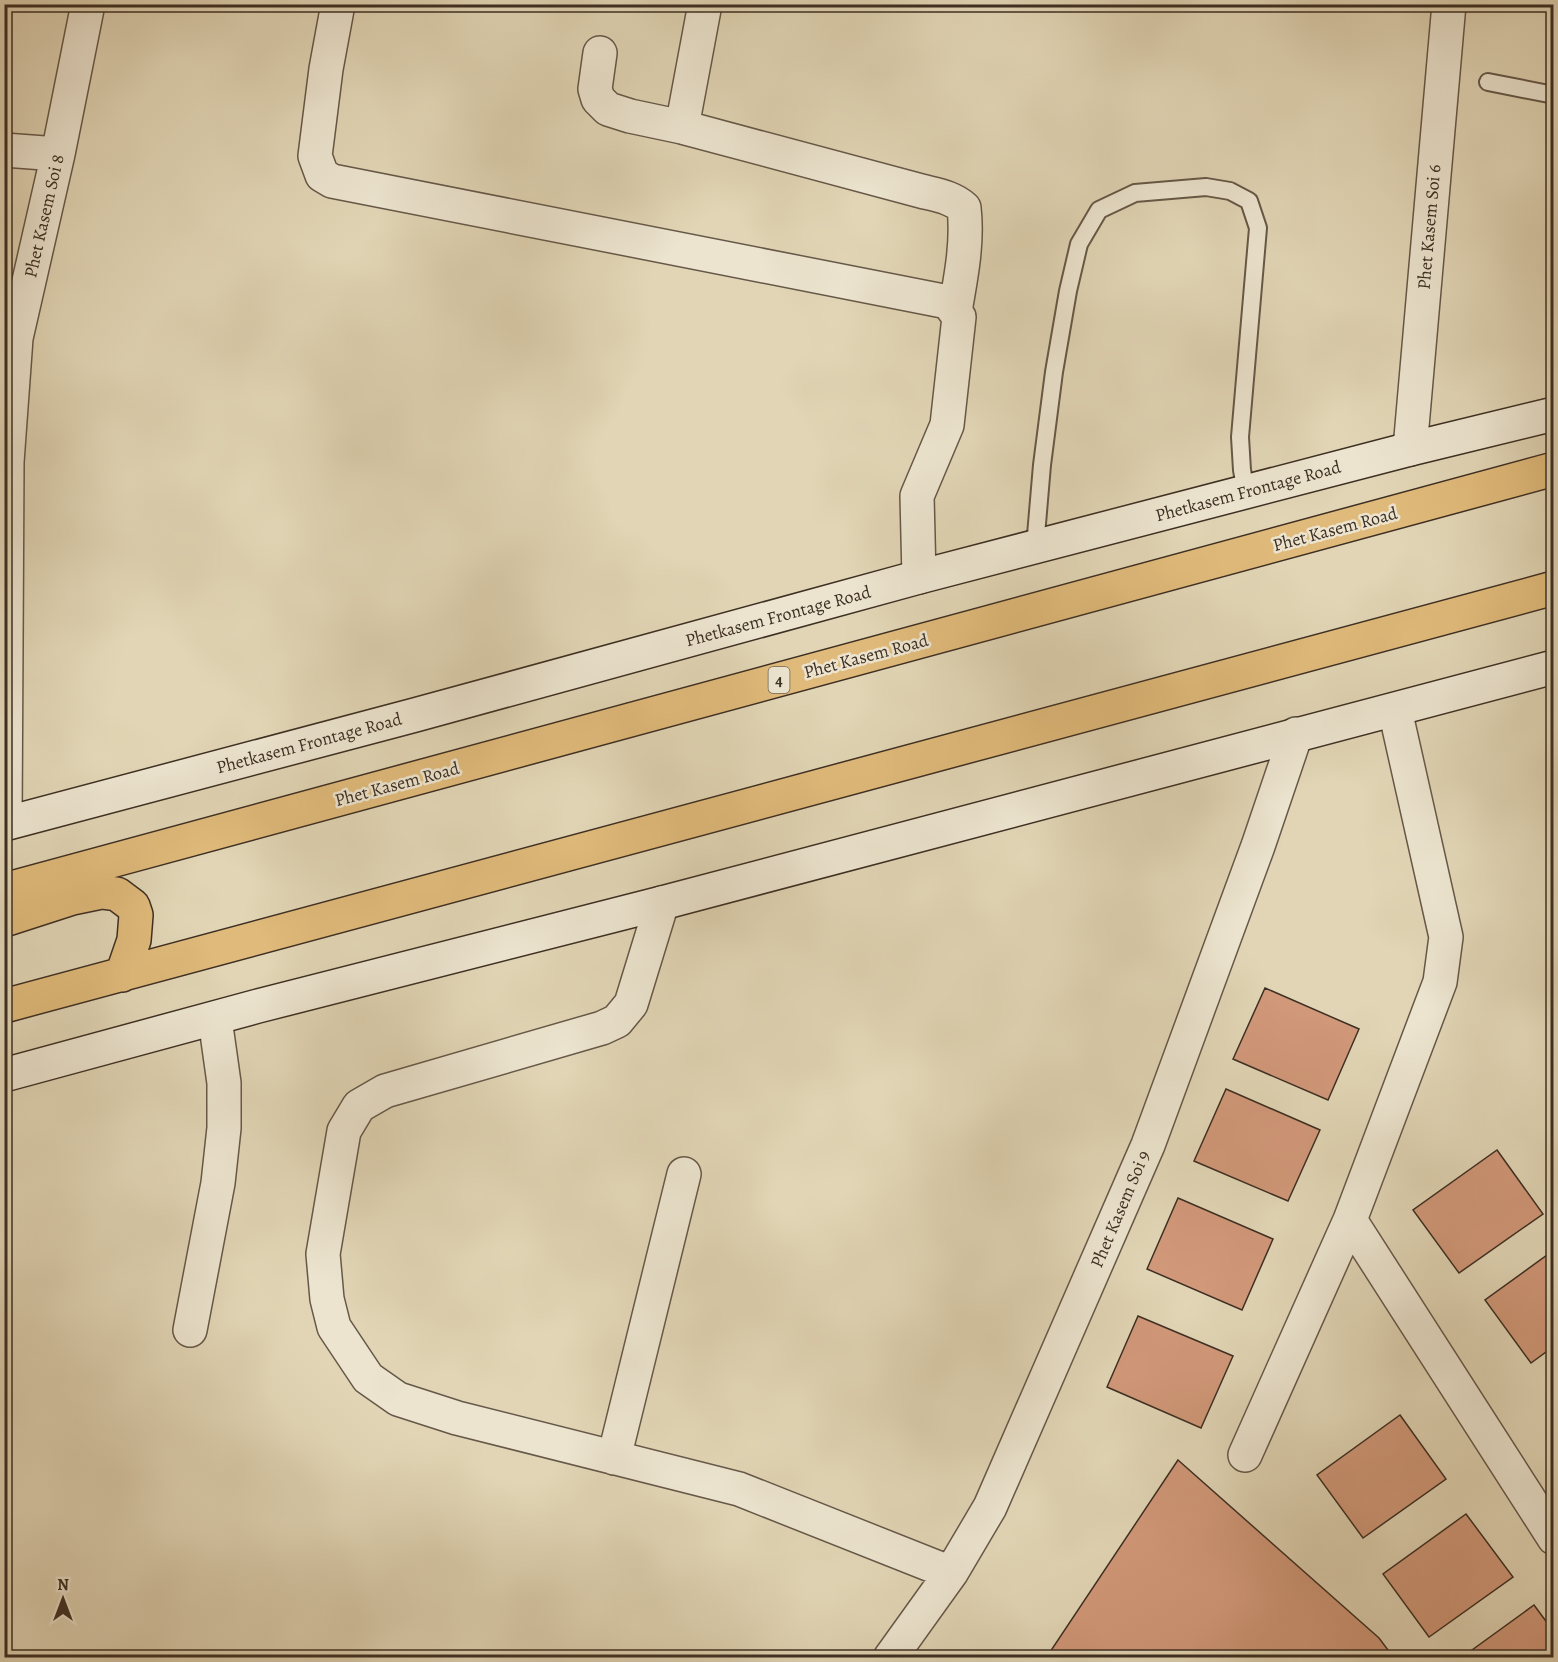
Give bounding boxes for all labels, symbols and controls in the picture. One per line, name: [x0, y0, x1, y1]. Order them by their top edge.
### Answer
street label: Phet Kasem Soi 8: [18, 152, 70, 280]
street label: Phet Kasem Soi 6: [1412, 163, 1446, 291]
street label: Phetkasem Frontage Road: [1153, 455, 1344, 527]
street label: Phet Kasem Road: [1270, 501, 1400, 557]
street label: Phetkasem Frontage Road: [683, 580, 874, 652]
street label: Phet Kasem Road: [801, 628, 931, 684]
road number: 4: [768, 667, 790, 693]
street label: Phetkasem Frontage Road: [214, 707, 405, 779]
street label: Phet Kasem Road: [332, 756, 462, 812]
street label: Phet Kasem Soi 9: [1084, 1147, 1156, 1271]
north arrow: [33, 1569, 93, 1629]
text: N: [57, 1574, 69, 1596]

